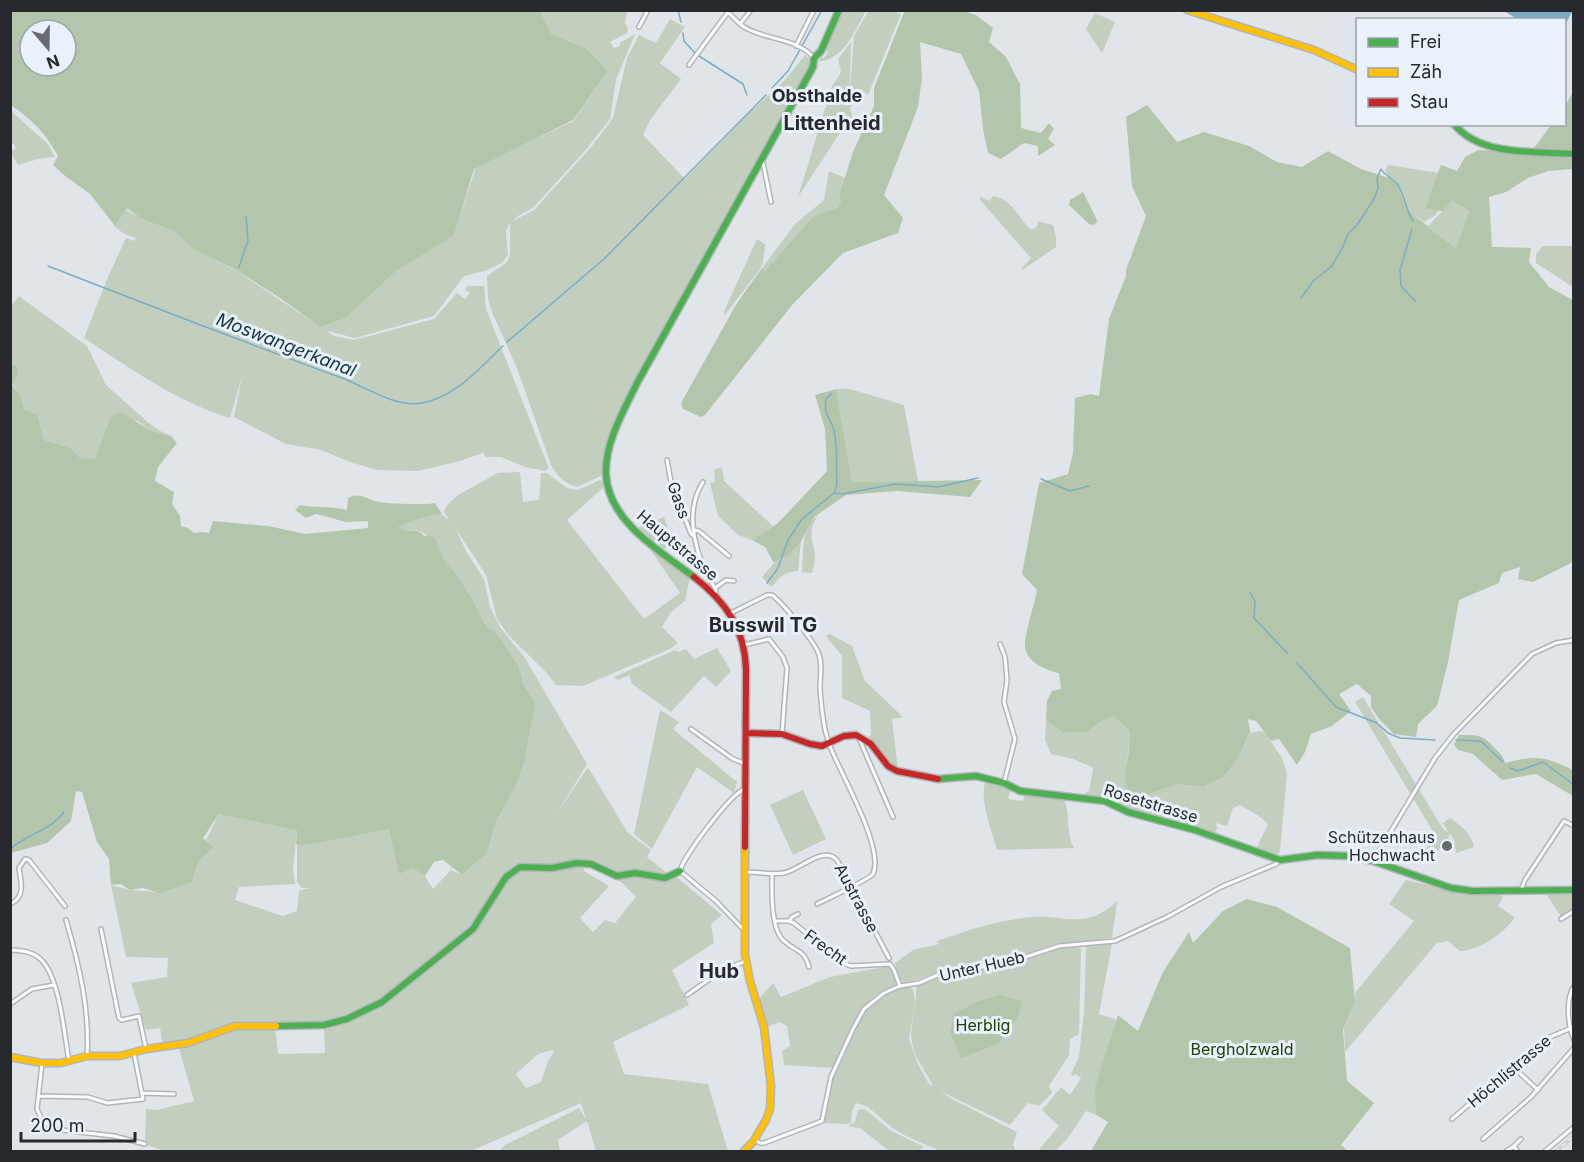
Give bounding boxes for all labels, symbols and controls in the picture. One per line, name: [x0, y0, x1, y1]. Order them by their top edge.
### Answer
north arrow: [18, 18, 78, 78]
legend: [1356, 18, 1566, 126]
text: Frei: [1410, 31, 1441, 52]
text: N: [44, 51, 62, 74]
text: Zäh: [1410, 61, 1442, 82]
district label: Obsthalde: [772, 85, 863, 106]
text: Stau: [1410, 91, 1448, 112]
district label: Littenheid: [783, 111, 881, 135]
water label: Moswangerkanal: [213, 308, 359, 381]
street label: Gass: [663, 479, 695, 521]
street label: Hauptstrasse: [633, 505, 723, 585]
district label: Busswil TG: [709, 613, 817, 637]
street label: Rosetstrasse: [1101, 779, 1201, 827]
place label: Schützenhaus Hochwacht: [1328, 827, 1435, 865]
marker: Schützenhaus Hochwacht: [1440, 839, 1454, 853]
street label: Austrasse: [830, 860, 884, 936]
street label: Frecht: [801, 925, 851, 969]
street label: Unter Hueb: [937, 946, 1027, 986]
district label: Hub: [699, 959, 739, 983]
park label: Herblig: [956, 1015, 1010, 1035]
street label: Höchlistrasse: [1463, 1030, 1555, 1112]
park label: Bergholzwald: [1191, 1039, 1293, 1059]
scale bar: [21, 1105, 135, 1143]
text: 200 m: [30, 1115, 85, 1136]

